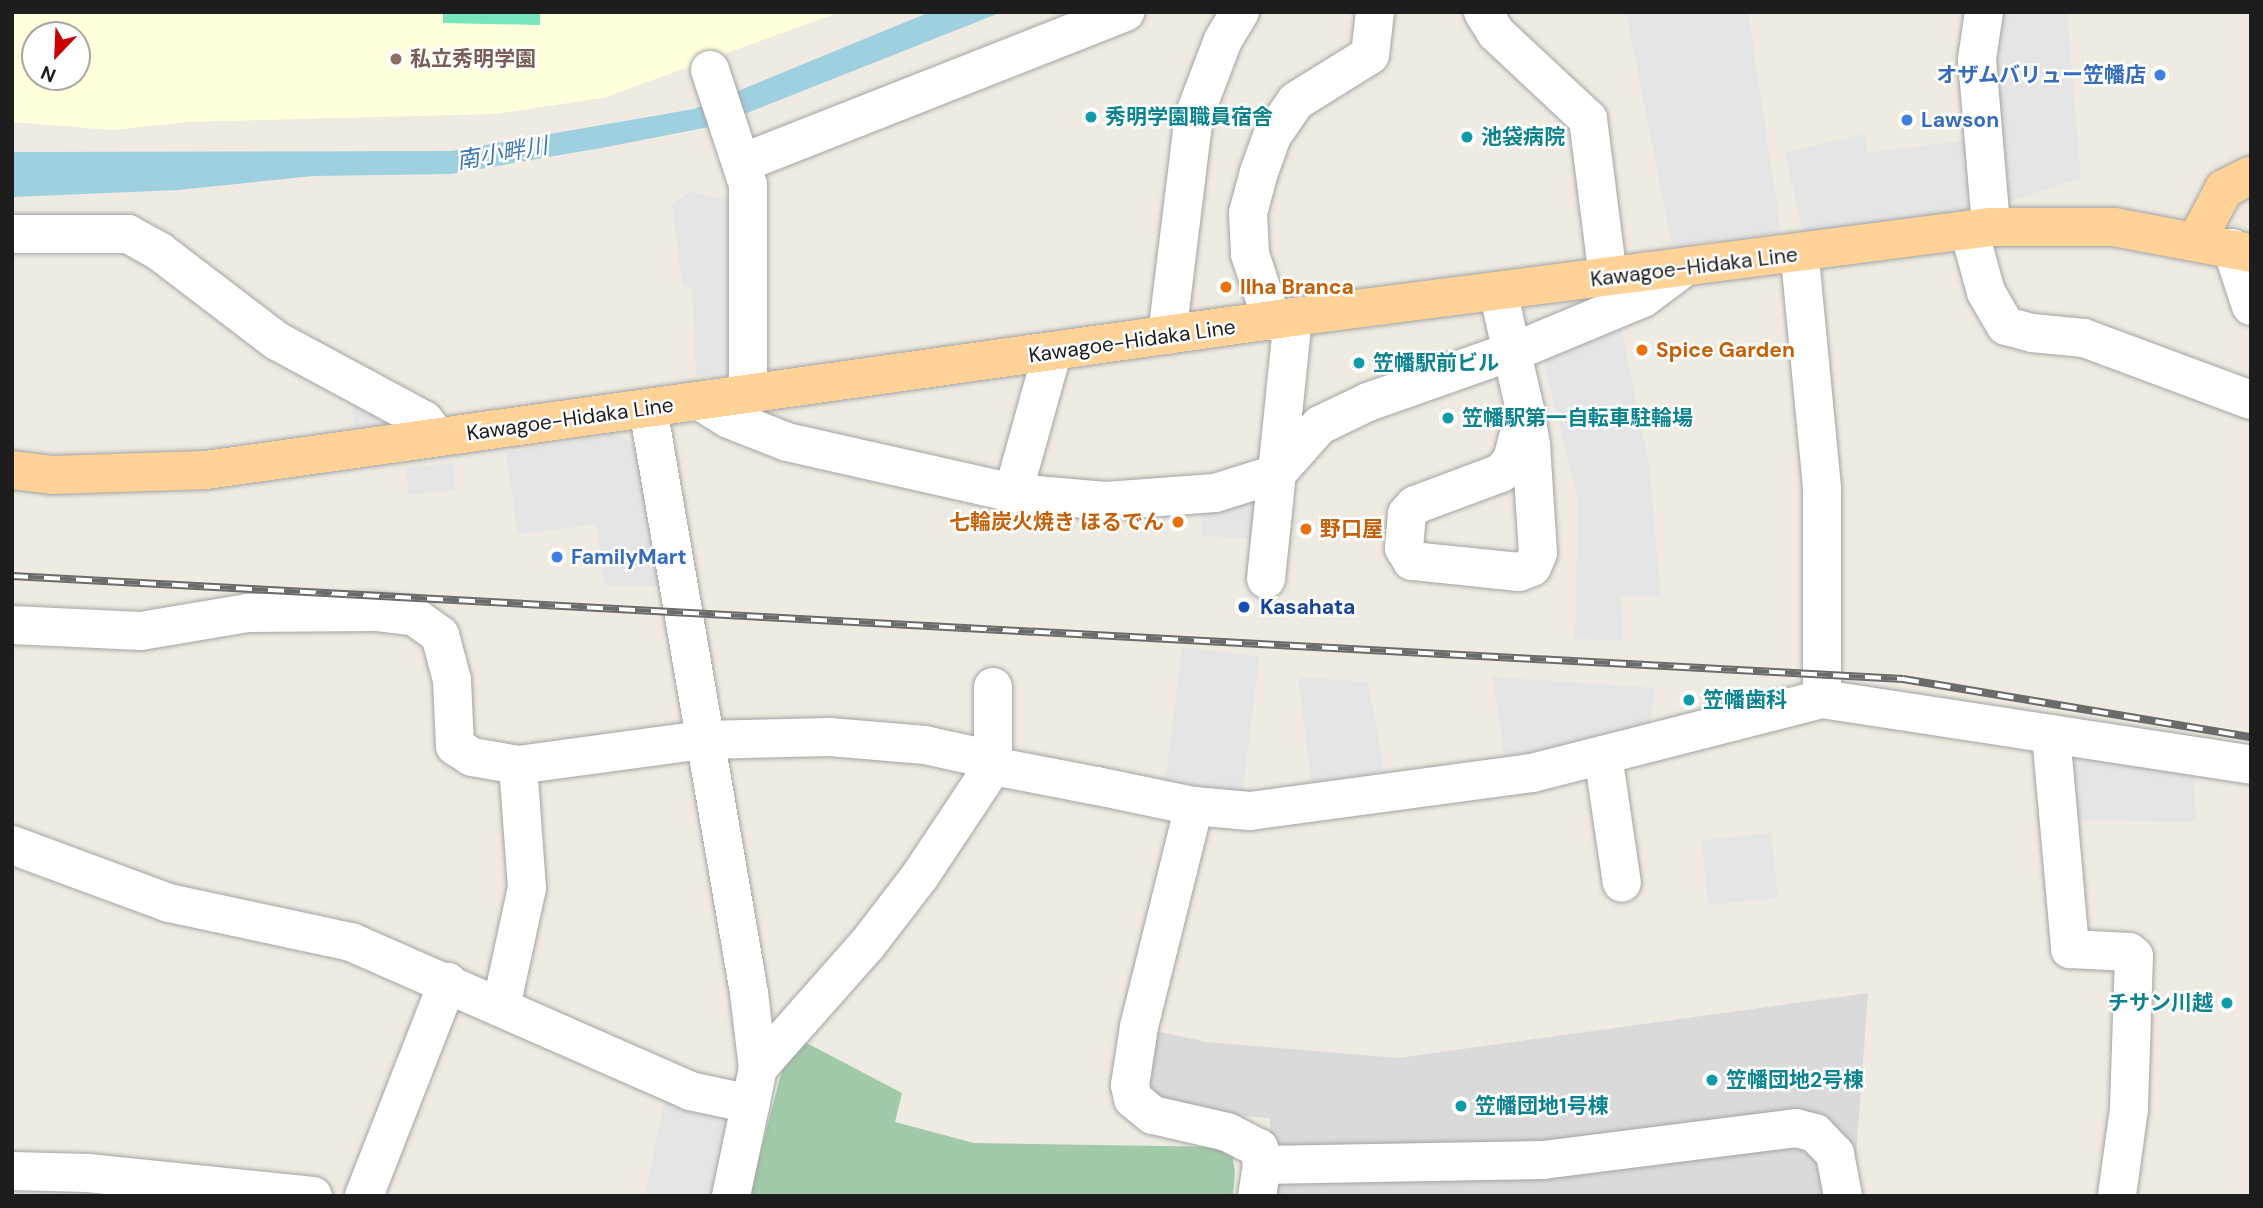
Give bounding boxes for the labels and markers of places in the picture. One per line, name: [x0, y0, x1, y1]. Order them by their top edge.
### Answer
place label: 私立秀明学園: [410, 46, 536, 72]
marker: 私立秀明学園: [388, 51, 404, 67]
place label: オザムバリュー笠幡店: [1936, 62, 2146, 88]
marker: オザムバリュー笠幡店: [2152, 67, 2168, 83]
place label: 秀明学園職員宿舎: [1105, 104, 1273, 130]
place label: Lawson: [1921, 107, 1999, 133]
marker: 秀明学園職員宿舎: [1083, 109, 1099, 125]
marker: Lawson: [1899, 112, 1915, 128]
place label: 池袋病院: [1481, 124, 1565, 150]
marker: 池袋病院: [1459, 129, 1475, 145]
place label: Ilha Branca: [1240, 274, 1354, 300]
marker: Ilha Branca: [1218, 279, 1234, 295]
place label: Spice Garden: [1656, 337, 1795, 363]
marker: Spice Garden: [1634, 342, 1650, 358]
place label: 笠幡駅前ビル: [1373, 350, 1499, 376]
marker: 笠幡駅前ビル: [1351, 355, 1367, 371]
place label: 笠幡駅第一自転車駐輪場: [1462, 405, 1693, 431]
marker: 笠幡駅第一自転車駐輪場: [1440, 410, 1456, 426]
place label: 七輪炭火焼き ほるでん: [949, 509, 1164, 535]
marker: 七輪炭火焼き ほるでん: [1170, 514, 1186, 530]
place label: 野口屋: [1320, 516, 1383, 542]
marker: 野口屋: [1298, 521, 1314, 537]
place label: FamilyMart: [571, 544, 686, 570]
marker: FamilyMart: [549, 549, 565, 565]
place label: Kasahata: [1260, 594, 1355, 620]
marker: Kasahata: [1234, 597, 1254, 617]
place label: 笠幡歯科: [1703, 687, 1787, 713]
marker: 笠幡歯科: [1681, 692, 1697, 708]
place label: チサン川越: [2108, 990, 2213, 1016]
marker: チサン川越: [2219, 995, 2235, 1011]
place label: 笠幡団地2号棟: [1726, 1067, 1864, 1093]
marker: 笠幡団地2号棟: [1704, 1072, 1720, 1088]
place label: 笠幡団地1号棟: [1475, 1093, 1609, 1119]
marker: 笠幡団地1号棟: [1453, 1098, 1469, 1114]

